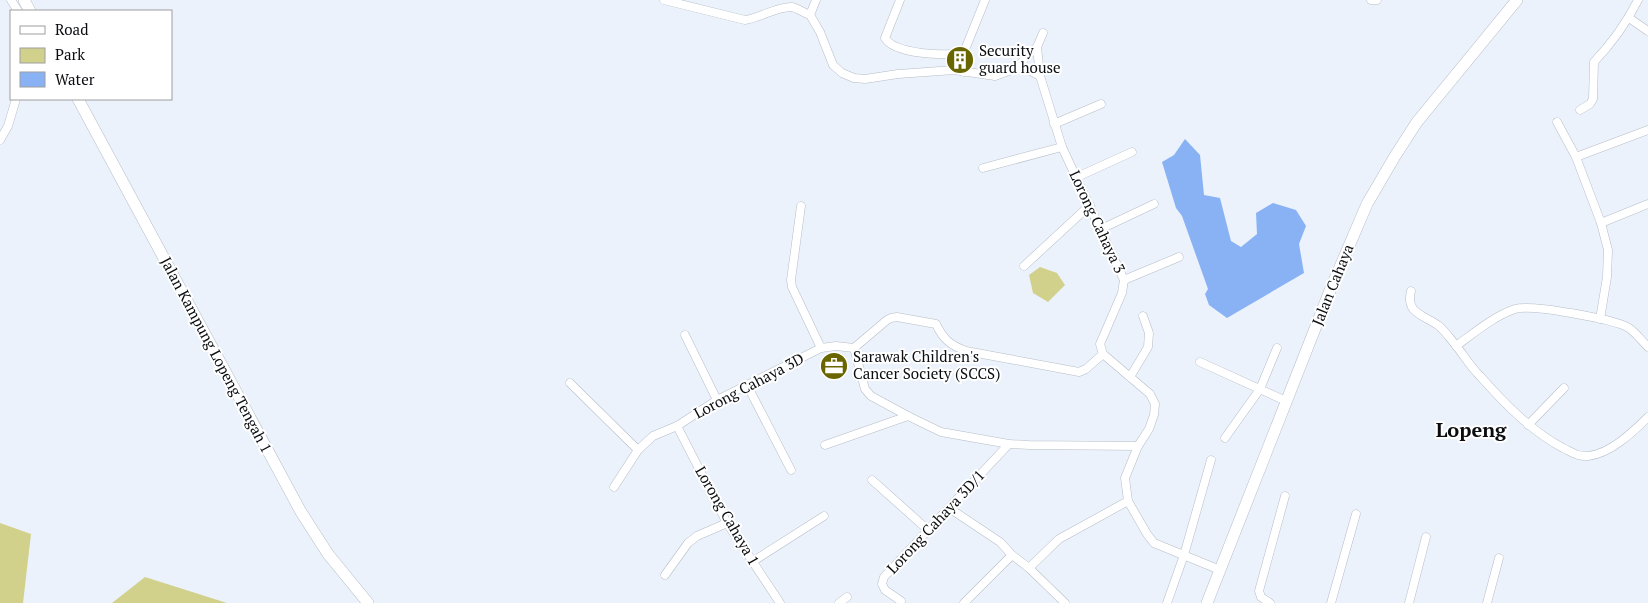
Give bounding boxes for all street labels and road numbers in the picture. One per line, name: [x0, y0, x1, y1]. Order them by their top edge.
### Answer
street label: Lorong Cahaya 3: [1065, 167, 1131, 276]
street label: Jalan Cahaya: [1307, 241, 1358, 328]
street label: Jalan Kampung Lopeng Tengah 1: [157, 253, 277, 456]
street label: Lorong Cahaya 3D: [690, 348, 807, 423]
street label: Lorong Cahaya 1: [691, 462, 764, 569]
street label: Lorong Cahaya 3D/1: [882, 465, 989, 578]

